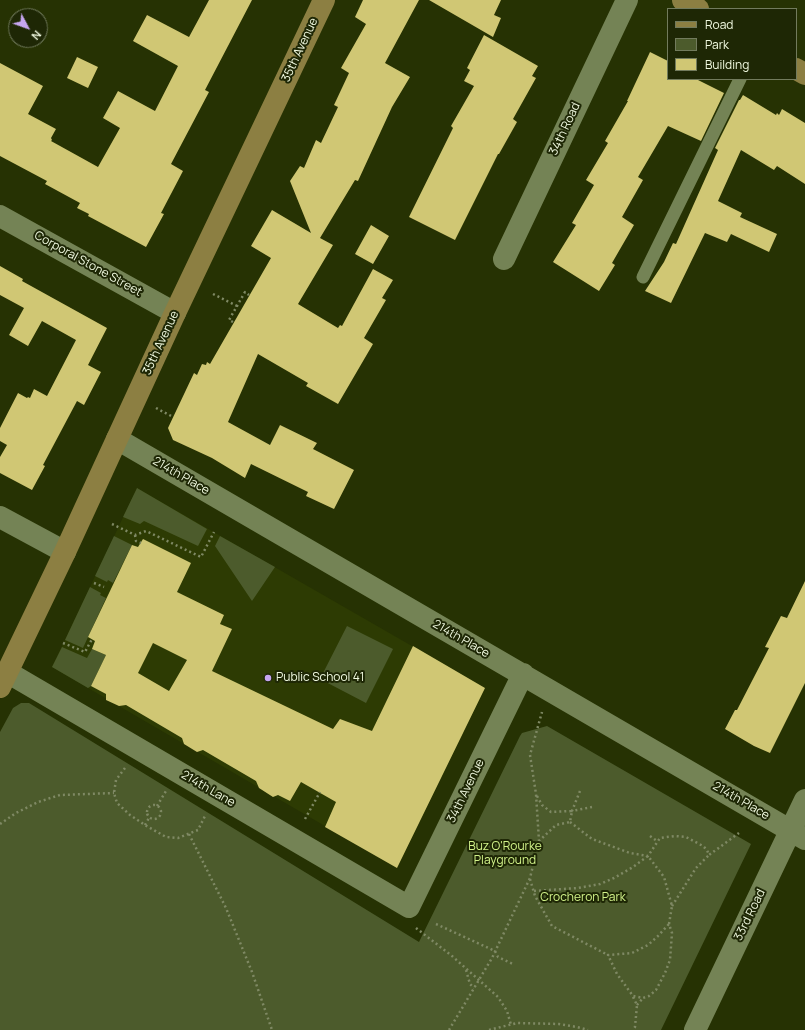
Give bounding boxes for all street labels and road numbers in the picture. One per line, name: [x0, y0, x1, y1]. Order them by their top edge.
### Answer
street label: 35th Avenue: [279, 16, 321, 84]
street label: 34th Road: [547, 100, 583, 158]
street label: Corporal Stone Street: [32, 228, 144, 300]
street label: 35th Avenue: [140, 309, 182, 377]
street label: 214th Place: [150, 454, 212, 498]
street label: 214th Place: [430, 617, 492, 661]
street label: 34th Avenue: [444, 757, 488, 825]
street label: 214th Lane: [178, 768, 238, 810]
street label: 214th Place: [710, 779, 772, 823]
street label: 33rd Road: [731, 887, 769, 943]

